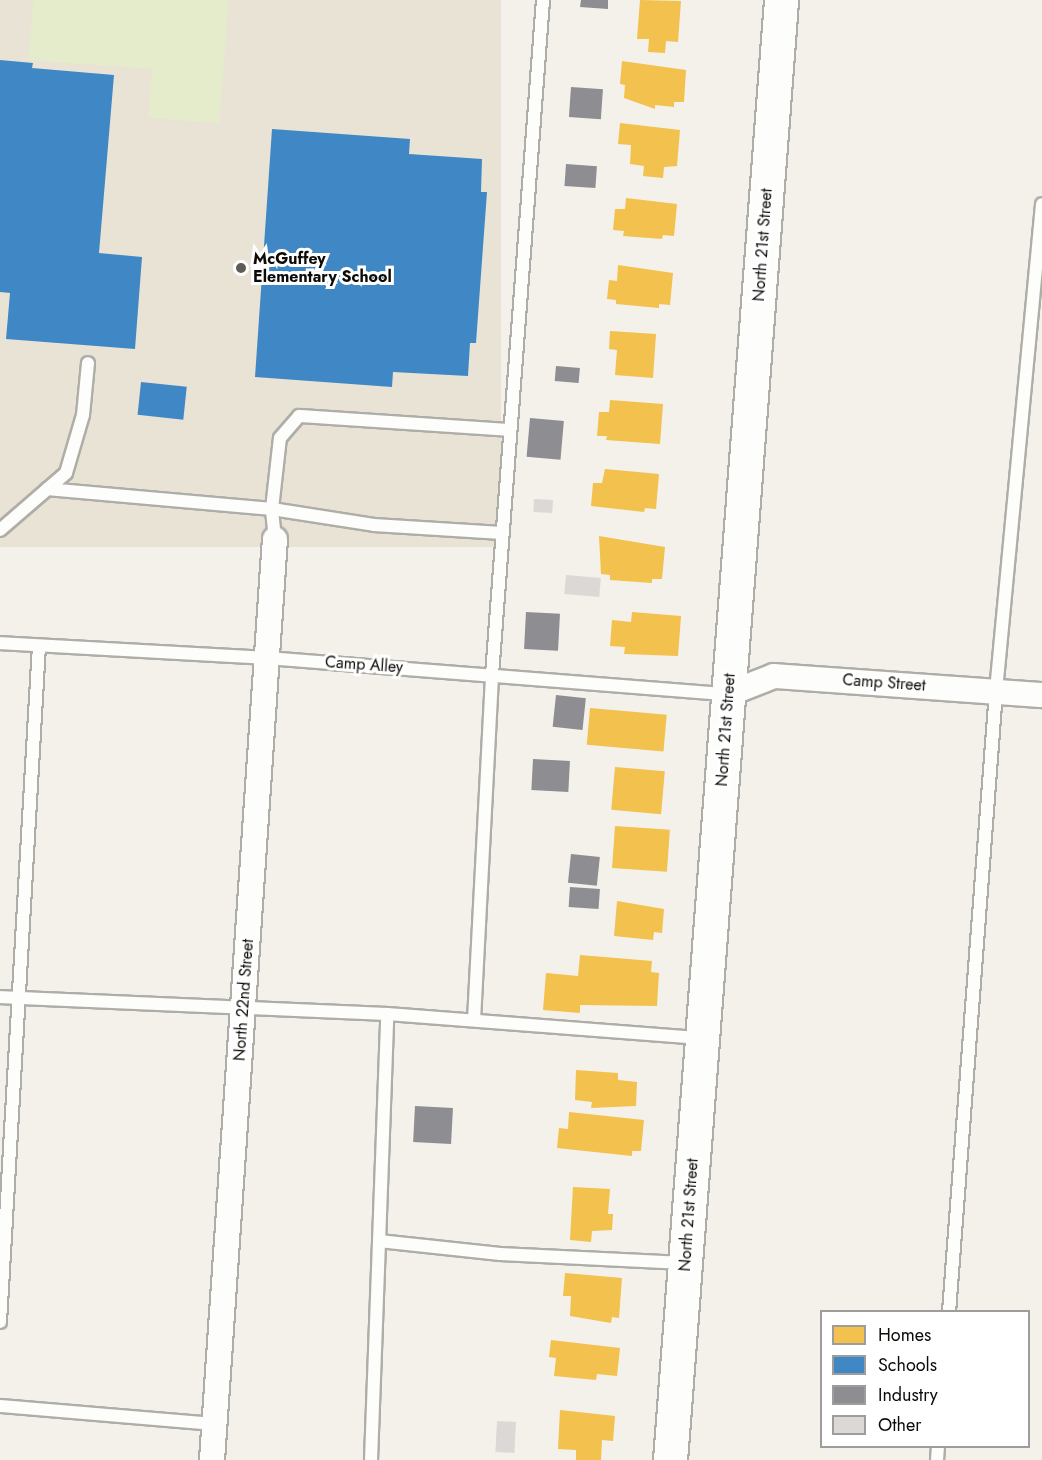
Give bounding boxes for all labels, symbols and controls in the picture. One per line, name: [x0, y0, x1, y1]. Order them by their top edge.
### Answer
street label: North 21st Street: [749, 188, 777, 302]
place label: McGuffey Elementary School: [253, 249, 392, 287]
marker: McGuffey Elementary School: [234, 261, 248, 275]
street label: Camp Alley: [324, 653, 404, 677]
street label: Camp Street: [842, 671, 926, 695]
street label: North 21st Street: [712, 673, 740, 787]
street label: North 22nd Street: [230, 938, 258, 1062]
street label: North 21st Street: [675, 1158, 703, 1272]
legend: [820, 1310, 1030, 1448]
text: Homes: [878, 1322, 931, 1348]
text: Schools: [878, 1352, 937, 1378]
text: Industry: [878, 1382, 938, 1408]
text: Other: [878, 1412, 921, 1438]

